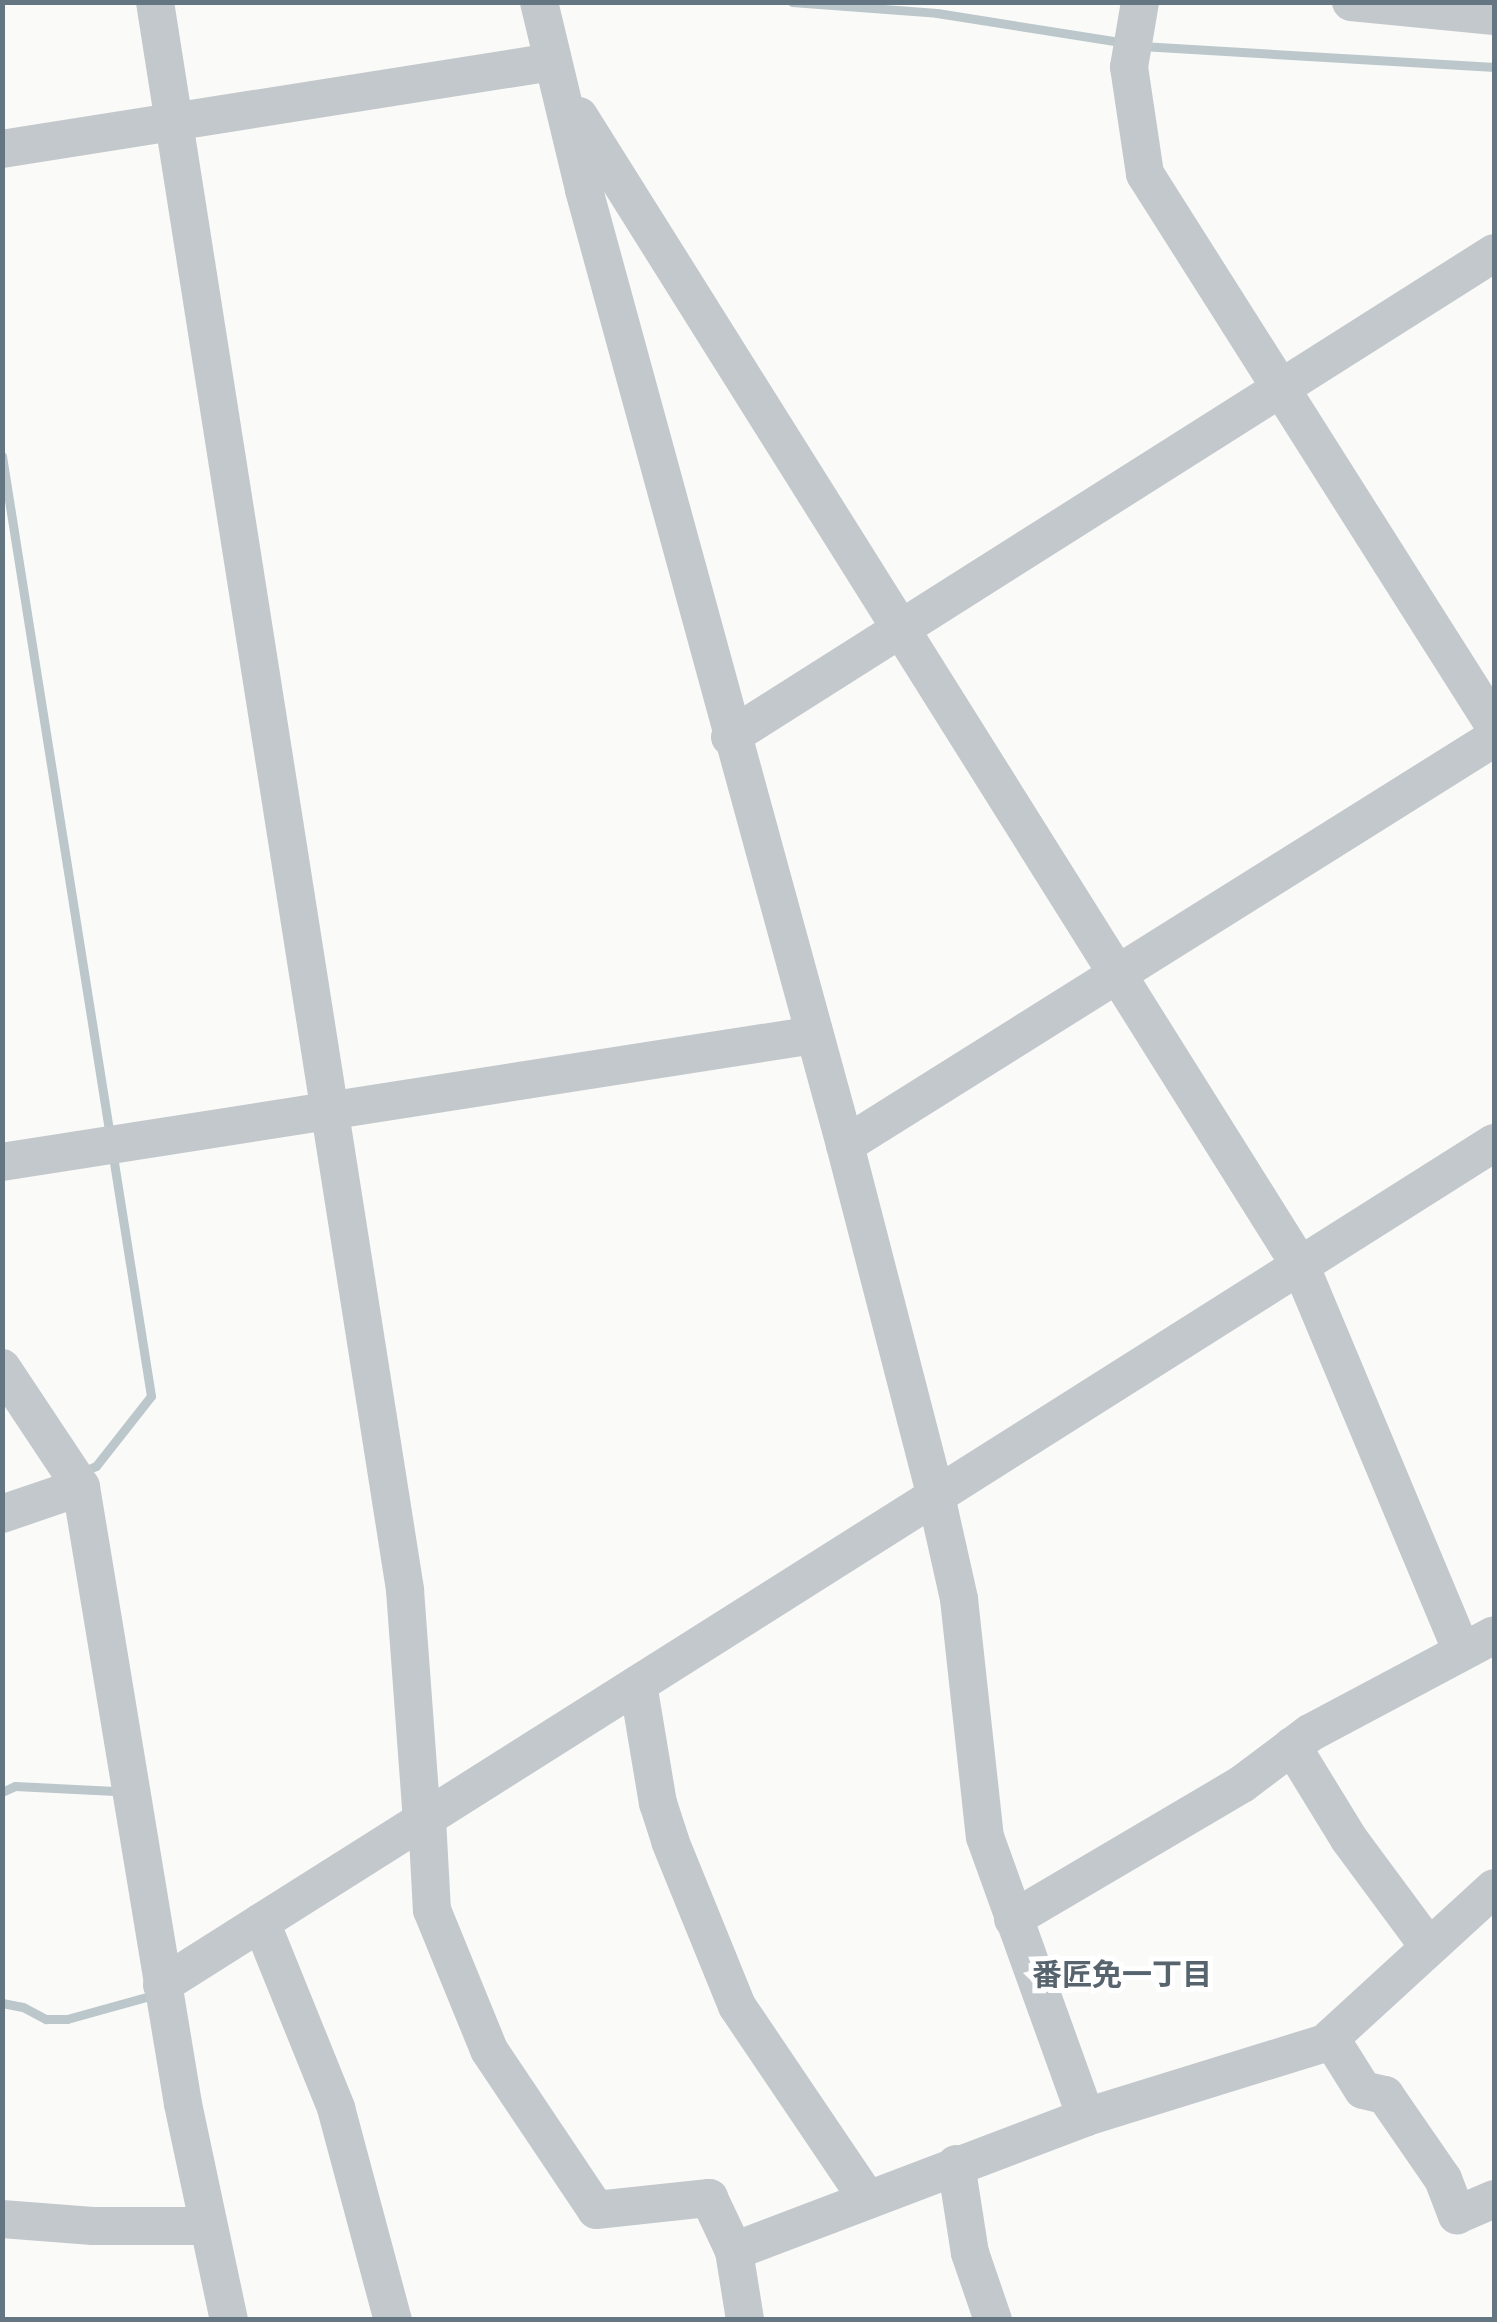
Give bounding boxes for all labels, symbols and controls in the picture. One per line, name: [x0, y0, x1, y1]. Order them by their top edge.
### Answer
district label: 番匠免一丁目: [1032, 1957, 1212, 1993]

